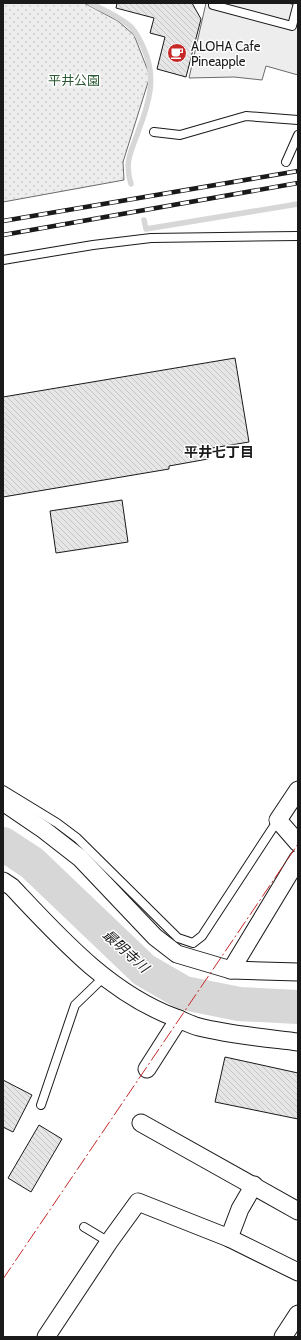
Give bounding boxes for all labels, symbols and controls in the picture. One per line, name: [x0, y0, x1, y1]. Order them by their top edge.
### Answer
place label: ALOHA Cafe Pineapple: [191, 38, 261, 69]
cafe icon: ALOHA Cafe Pineapple: [166, 42, 188, 64]
park label: 平井公園: [48, 72, 100, 88]
district label: 平井七丁目: [184, 443, 254, 461]
water label: 最明寺川: [99, 926, 154, 978]

